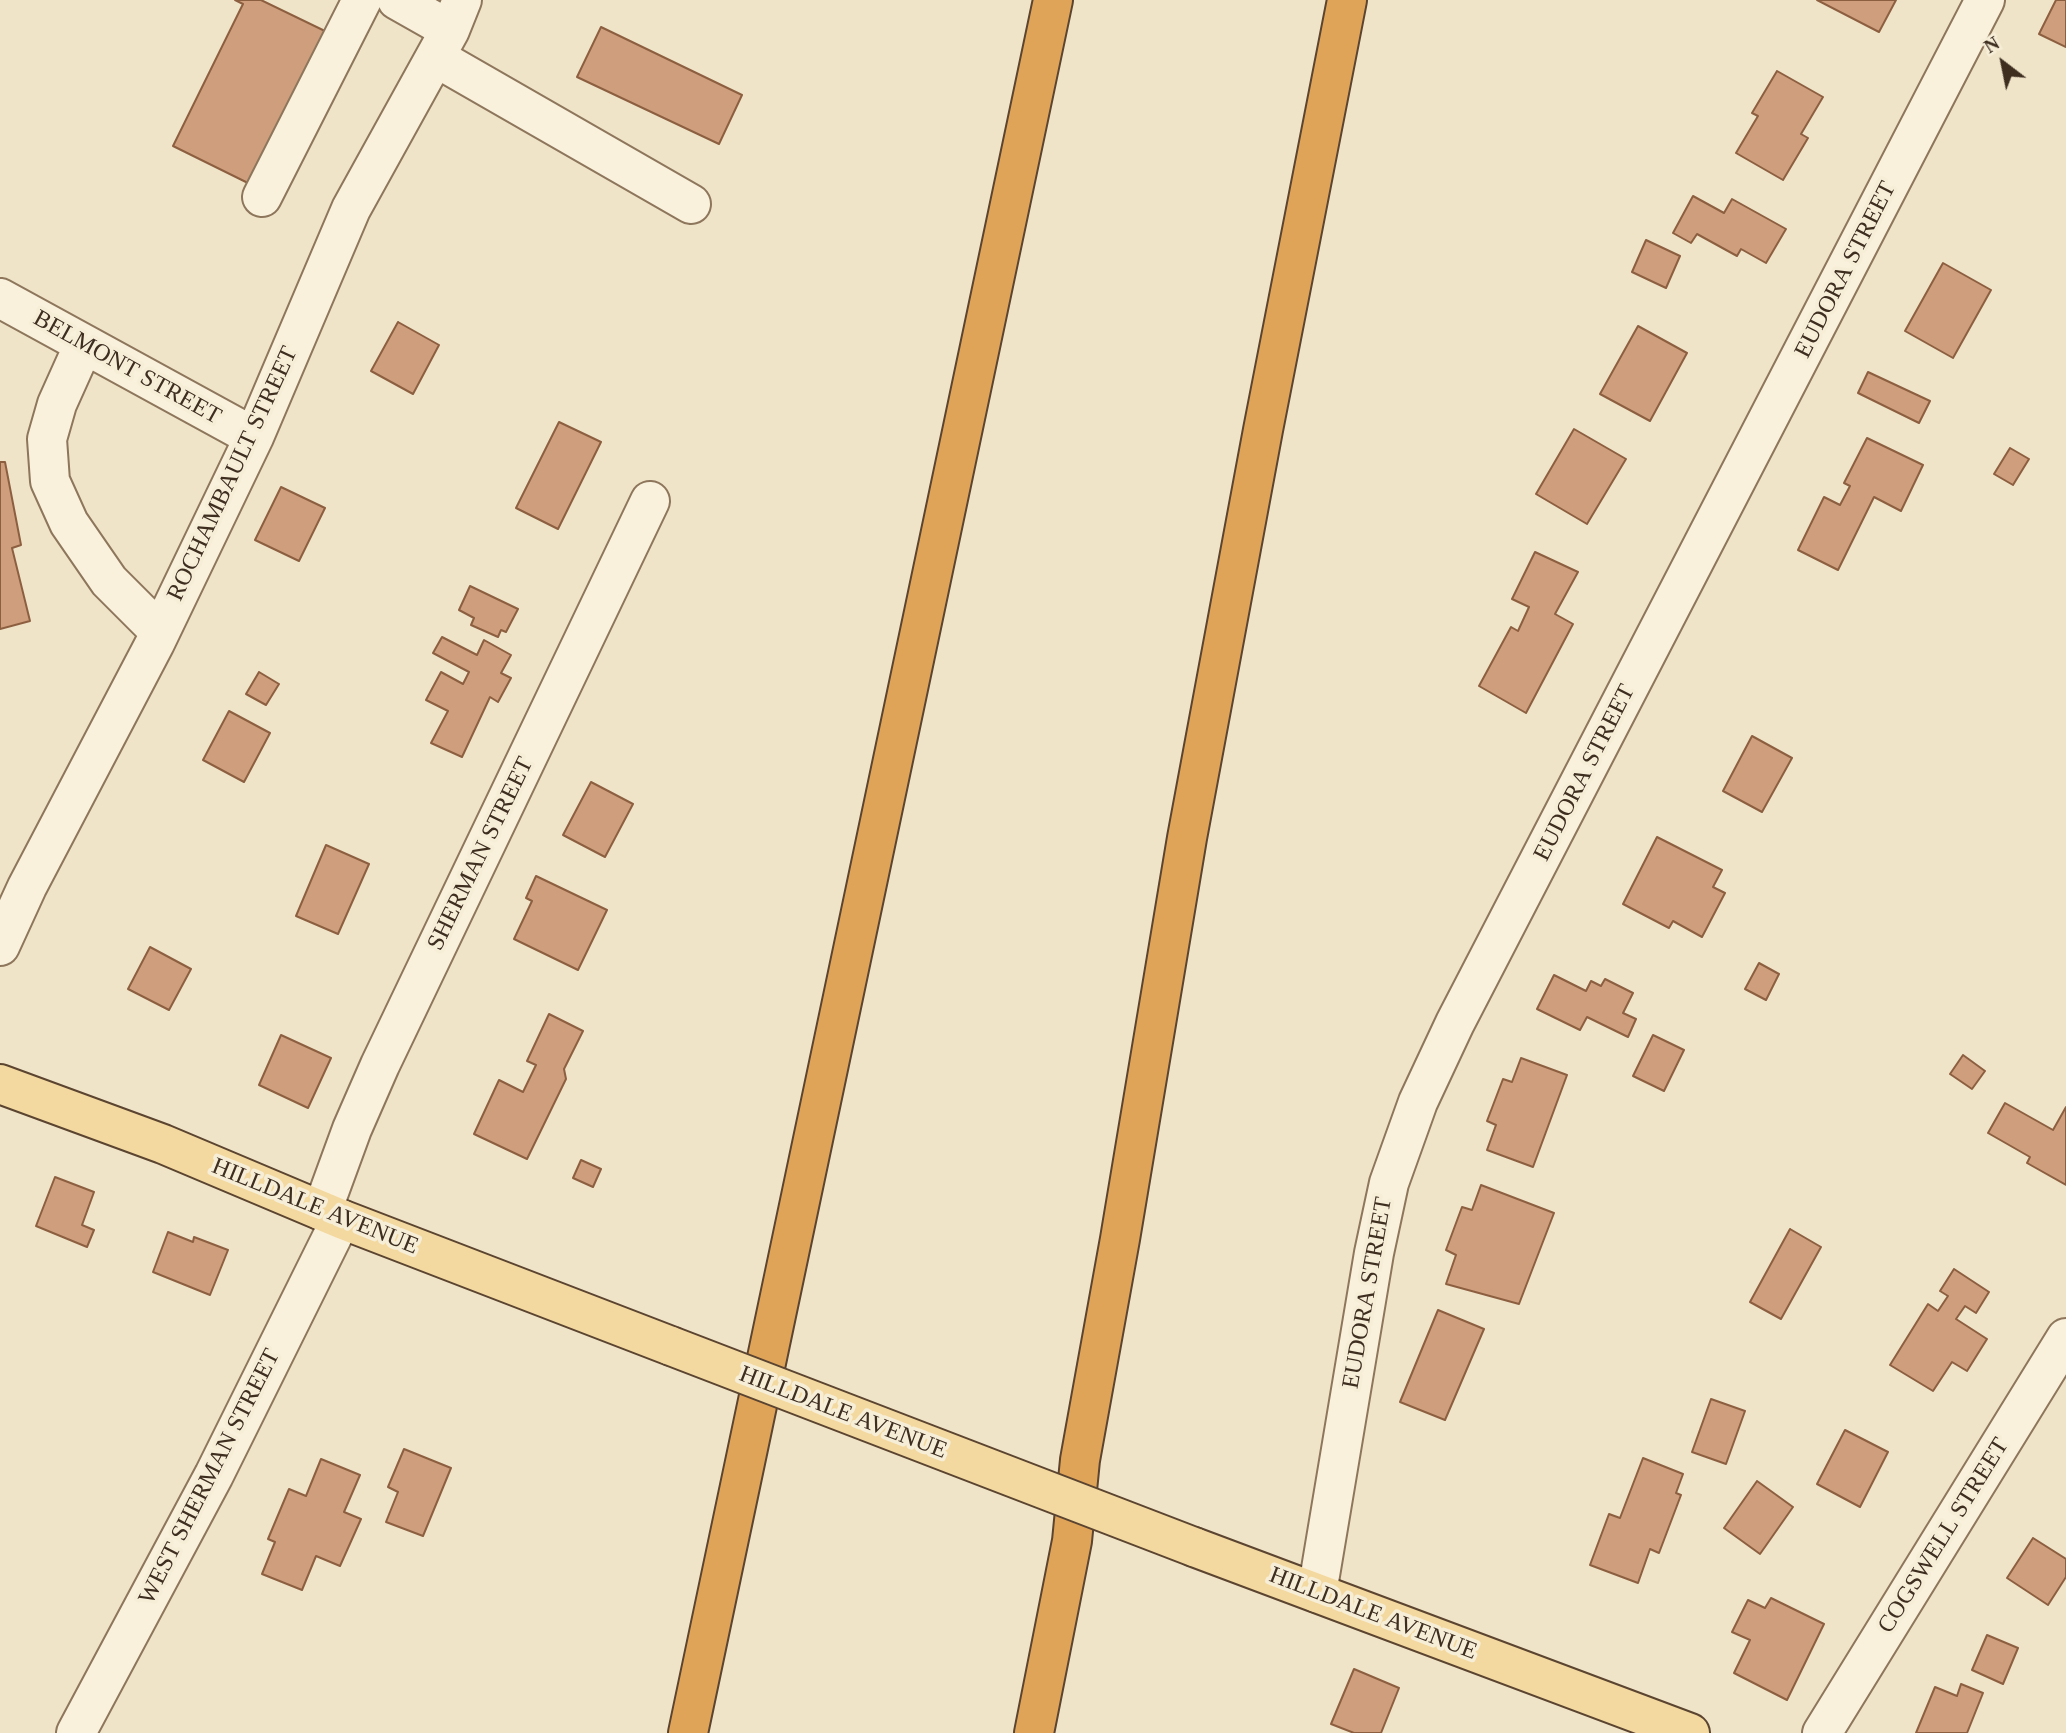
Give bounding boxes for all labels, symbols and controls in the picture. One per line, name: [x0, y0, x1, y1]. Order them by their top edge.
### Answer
north arrow: [1968, 28, 2038, 98]
text: N: [1980, 32, 2003, 57]
street label: EUDORA STREET: [1789, 177, 1903, 363]
street label: BELMONT STREET: [28, 305, 226, 431]
street label: ROCHAMBAULT STREET: [161, 342, 305, 606]
street label: EUDORA STREET: [1528, 680, 1642, 866]
street label: SHERMAN STREET: [422, 753, 540, 955]
street label: HILLDALE AVENUE: [208, 1152, 422, 1262]
street label: EUDORA STREET: [1337, 1195, 1399, 1391]
street label: WEST SHERMAN STREET: [133, 1345, 287, 1609]
street label: HILLDALE AVENUE: [735, 1360, 951, 1466]
street label: COGSWELL STREET: [1872, 1433, 2016, 1639]
street label: HILLDALE AVENUE: [1265, 1561, 1481, 1667]

